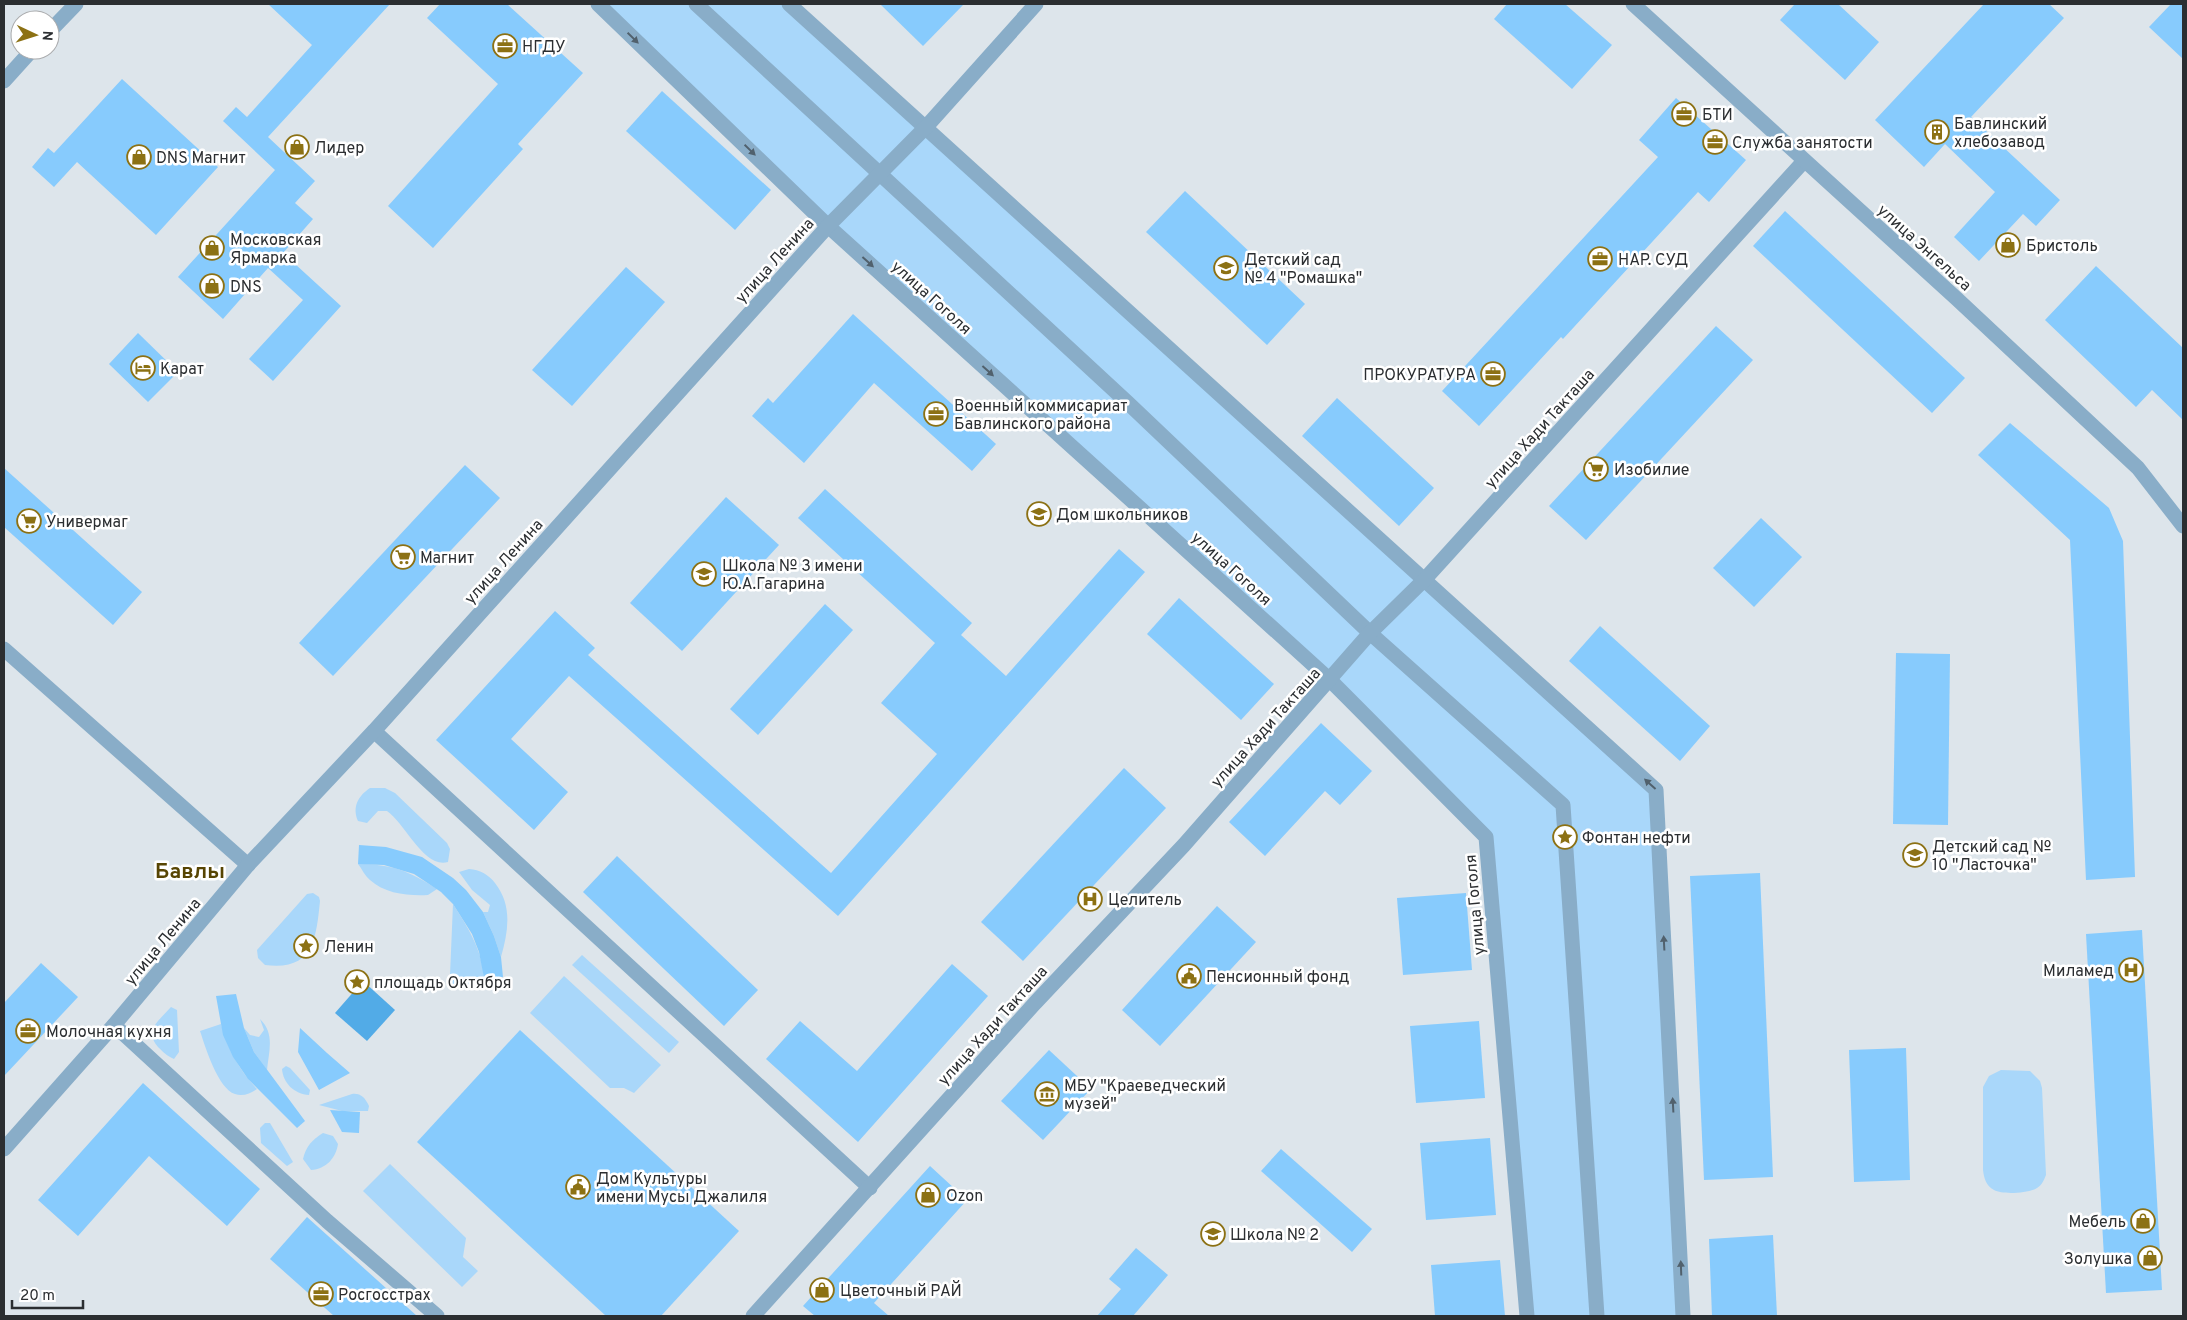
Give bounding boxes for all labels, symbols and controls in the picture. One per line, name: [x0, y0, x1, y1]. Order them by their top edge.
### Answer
north arrow: [10, 10, 60, 60]
text: N: [38, 30, 55, 41]
one-way arrow: [626, 32, 638, 44]
office icon: НГДУ: [492, 33, 518, 59]
place label: НГДУ: [522, 38, 566, 58]
office icon: БТИ: [1671, 101, 1697, 127]
place label: БТИ: [1702, 106, 1733, 126]
place label: Бавлинский хлебозавод: [1954, 115, 2047, 153]
building icon: Бавлинский хлебозавод: [1924, 119, 1950, 145]
office icon: Служба занятости: [1702, 129, 1728, 155]
shop icon: Лидер: [284, 134, 310, 160]
place label: Служба занятости: [1732, 134, 1873, 154]
place label: Лидер: [314, 139, 364, 159]
shop icon: DNS Магнит: [126, 144, 152, 170]
one-way arrow: [743, 144, 755, 156]
place label: DNS Магнит: [156, 149, 246, 169]
street label: улица Энгельса: [1872, 201, 1975, 296]
street label: улица Ленина: [732, 215, 819, 308]
place label: Московская Ярмарка: [230, 231, 322, 269]
shop icon: Бристоль: [1995, 232, 2021, 258]
shop icon: Московская Ярмарка: [199, 235, 225, 261]
place label: Бристоль: [2026, 237, 2098, 257]
office icon: НАР. СУД: [1587, 246, 1613, 272]
place label: Детский сад № 4 "Ромашка": [1244, 251, 1362, 289]
place label: НАР. СУД: [1618, 251, 1688, 271]
school or university icon: Детский сад № 4 "Ромашка": [1213, 255, 1239, 281]
one-way arrow: [861, 256, 873, 268]
street label: улица Гоголя: [886, 257, 975, 340]
shop icon: DNS: [199, 273, 225, 299]
place label: DNS: [230, 278, 262, 298]
hotel icon: Карат: [130, 355, 156, 381]
place label: Карат: [160, 360, 204, 380]
office icon: ПРОКУРАТУРА: [1480, 361, 1506, 387]
one-way arrow: [982, 365, 994, 377]
street label: улица Хади Такташа: [1481, 365, 1600, 493]
place label: ПРОКУРАТУРА: [1363, 366, 1476, 386]
place label: Военный коммисариат Бавлинского района: [954, 397, 1128, 435]
office icon: Военный коммисариат Бавлинского района: [923, 401, 949, 427]
supermarket icon: Изобилие: [1583, 456, 1609, 482]
place label: Изобилие: [1614, 461, 1689, 481]
school or university icon: Дом школьников: [1026, 501, 1052, 527]
place label: Дом школьников: [1056, 506, 1189, 526]
supermarket icon: Универмаг: [16, 508, 42, 534]
place label: Универмаг: [46, 513, 128, 533]
street label: улица Ленина: [461, 516, 548, 609]
street label: улица Гоголя: [1186, 528, 1275, 611]
supermarket icon: Магнит: [390, 544, 416, 570]
place label: Магнит: [420, 549, 474, 569]
place label: Школа № 3 имени Ю.А.Гагарина: [722, 557, 863, 595]
school or university icon: Школа № 3 имени Ю.А.Гагарина: [691, 561, 717, 587]
street label: улица Хади Такташа: [1207, 664, 1326, 792]
one-way arrow: [1643, 778, 1656, 789]
place icon: Фонтан нефти: [1552, 824, 1578, 850]
place label: Фонтан нефти: [1582, 829, 1691, 849]
place label: Детский сад № 10 "Ласточка": [1932, 838, 2051, 876]
school or university icon: Детский сад № 10 "Ласточка": [1902, 842, 1928, 868]
street label: улица Гоголя: [1462, 854, 1490, 956]
district label: Бавлы: [155, 859, 225, 886]
hospital icon: Целитель: [1077, 886, 1103, 912]
place label: Целитель: [1108, 891, 1182, 911]
street label: улица Ленина: [121, 895, 206, 990]
place icon: Ленин: [293, 933, 319, 959]
one-way arrow: [1660, 935, 1668, 951]
place label: Ленин: [324, 938, 374, 958]
hospital icon: Миламед: [2118, 957, 2144, 983]
street label: улица Хади Такташа: [934, 962, 1053, 1090]
place label: Миламед: [2043, 962, 2114, 982]
public building icon: Пенсионный фонд: [1176, 963, 1202, 989]
place label: Пенсионный фонд: [1206, 968, 1349, 988]
place icon: площадь Октября: [344, 969, 370, 995]
place label: площадь Октября: [374, 974, 512, 994]
office icon: Молочная кухня: [15, 1018, 41, 1044]
place label: Молочная кухня: [46, 1023, 171, 1043]
place label: МБУ "Краеведческий музей": [1064, 1077, 1226, 1115]
museum icon: МБУ "Краеведческий музей": [1034, 1081, 1060, 1107]
one-way arrow: [1669, 1097, 1677, 1113]
place label: Дом Культуры имени Мусы Джалиля: [596, 1170, 767, 1208]
public building icon: Дом Культуры имени Мусы Джалиля: [565, 1174, 591, 1200]
shop icon: Ozon: [915, 1182, 941, 1208]
place label: Ozon: [946, 1187, 983, 1207]
shop icon: Мебель: [2130, 1208, 2156, 1234]
place label: Мебель: [2068, 1213, 2126, 1233]
school or university icon: Школа № 2: [1200, 1221, 1226, 1247]
place label: Школа № 2: [1230, 1226, 1319, 1246]
shop icon: Золушка: [2137, 1245, 2163, 1271]
place label: Золушка: [2064, 1250, 2132, 1270]
one-way arrow: [1677, 1259, 1685, 1275]
shop icon: Цветочный РАЙ: [809, 1277, 835, 1303]
scale bar: [12, 1278, 84, 1310]
place label: Цветочный РАЙ: [840, 1280, 962, 1302]
office icon: Росгосстрах: [308, 1281, 334, 1307]
place label: Росгосстрах: [338, 1286, 431, 1306]
text: 20 m: [20, 1287, 55, 1306]

